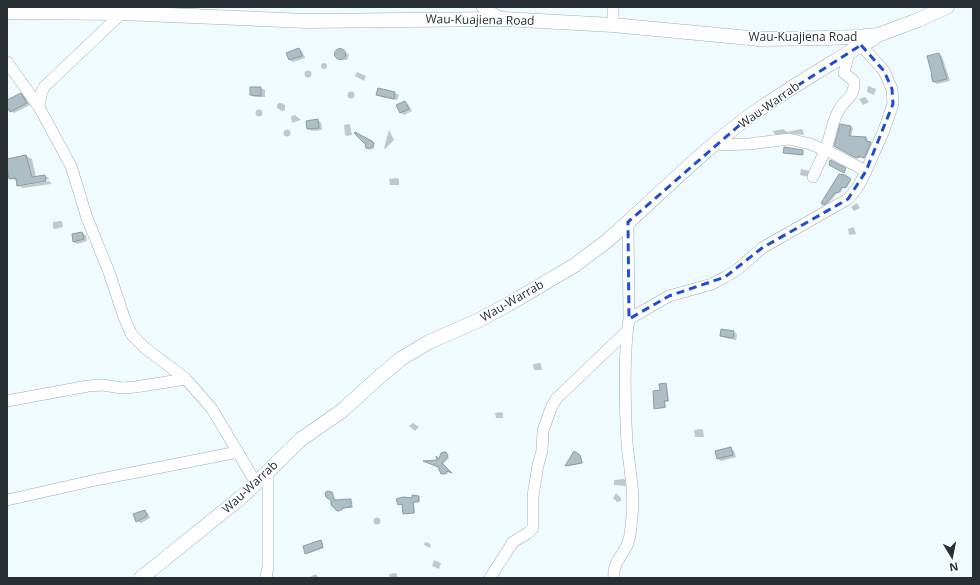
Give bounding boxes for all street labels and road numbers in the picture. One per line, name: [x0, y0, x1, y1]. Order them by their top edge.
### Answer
street label: Wau-Kuajiena Road: [425, 10, 535, 29]
street label: Wau-Kuajiena Road: [749, 28, 857, 45]
street label: Wau-Warrab: [735, 77, 802, 132]
street label: Wau-Warrab: [477, 276, 547, 326]
street label: Wau-Warrab: [218, 456, 281, 517]

